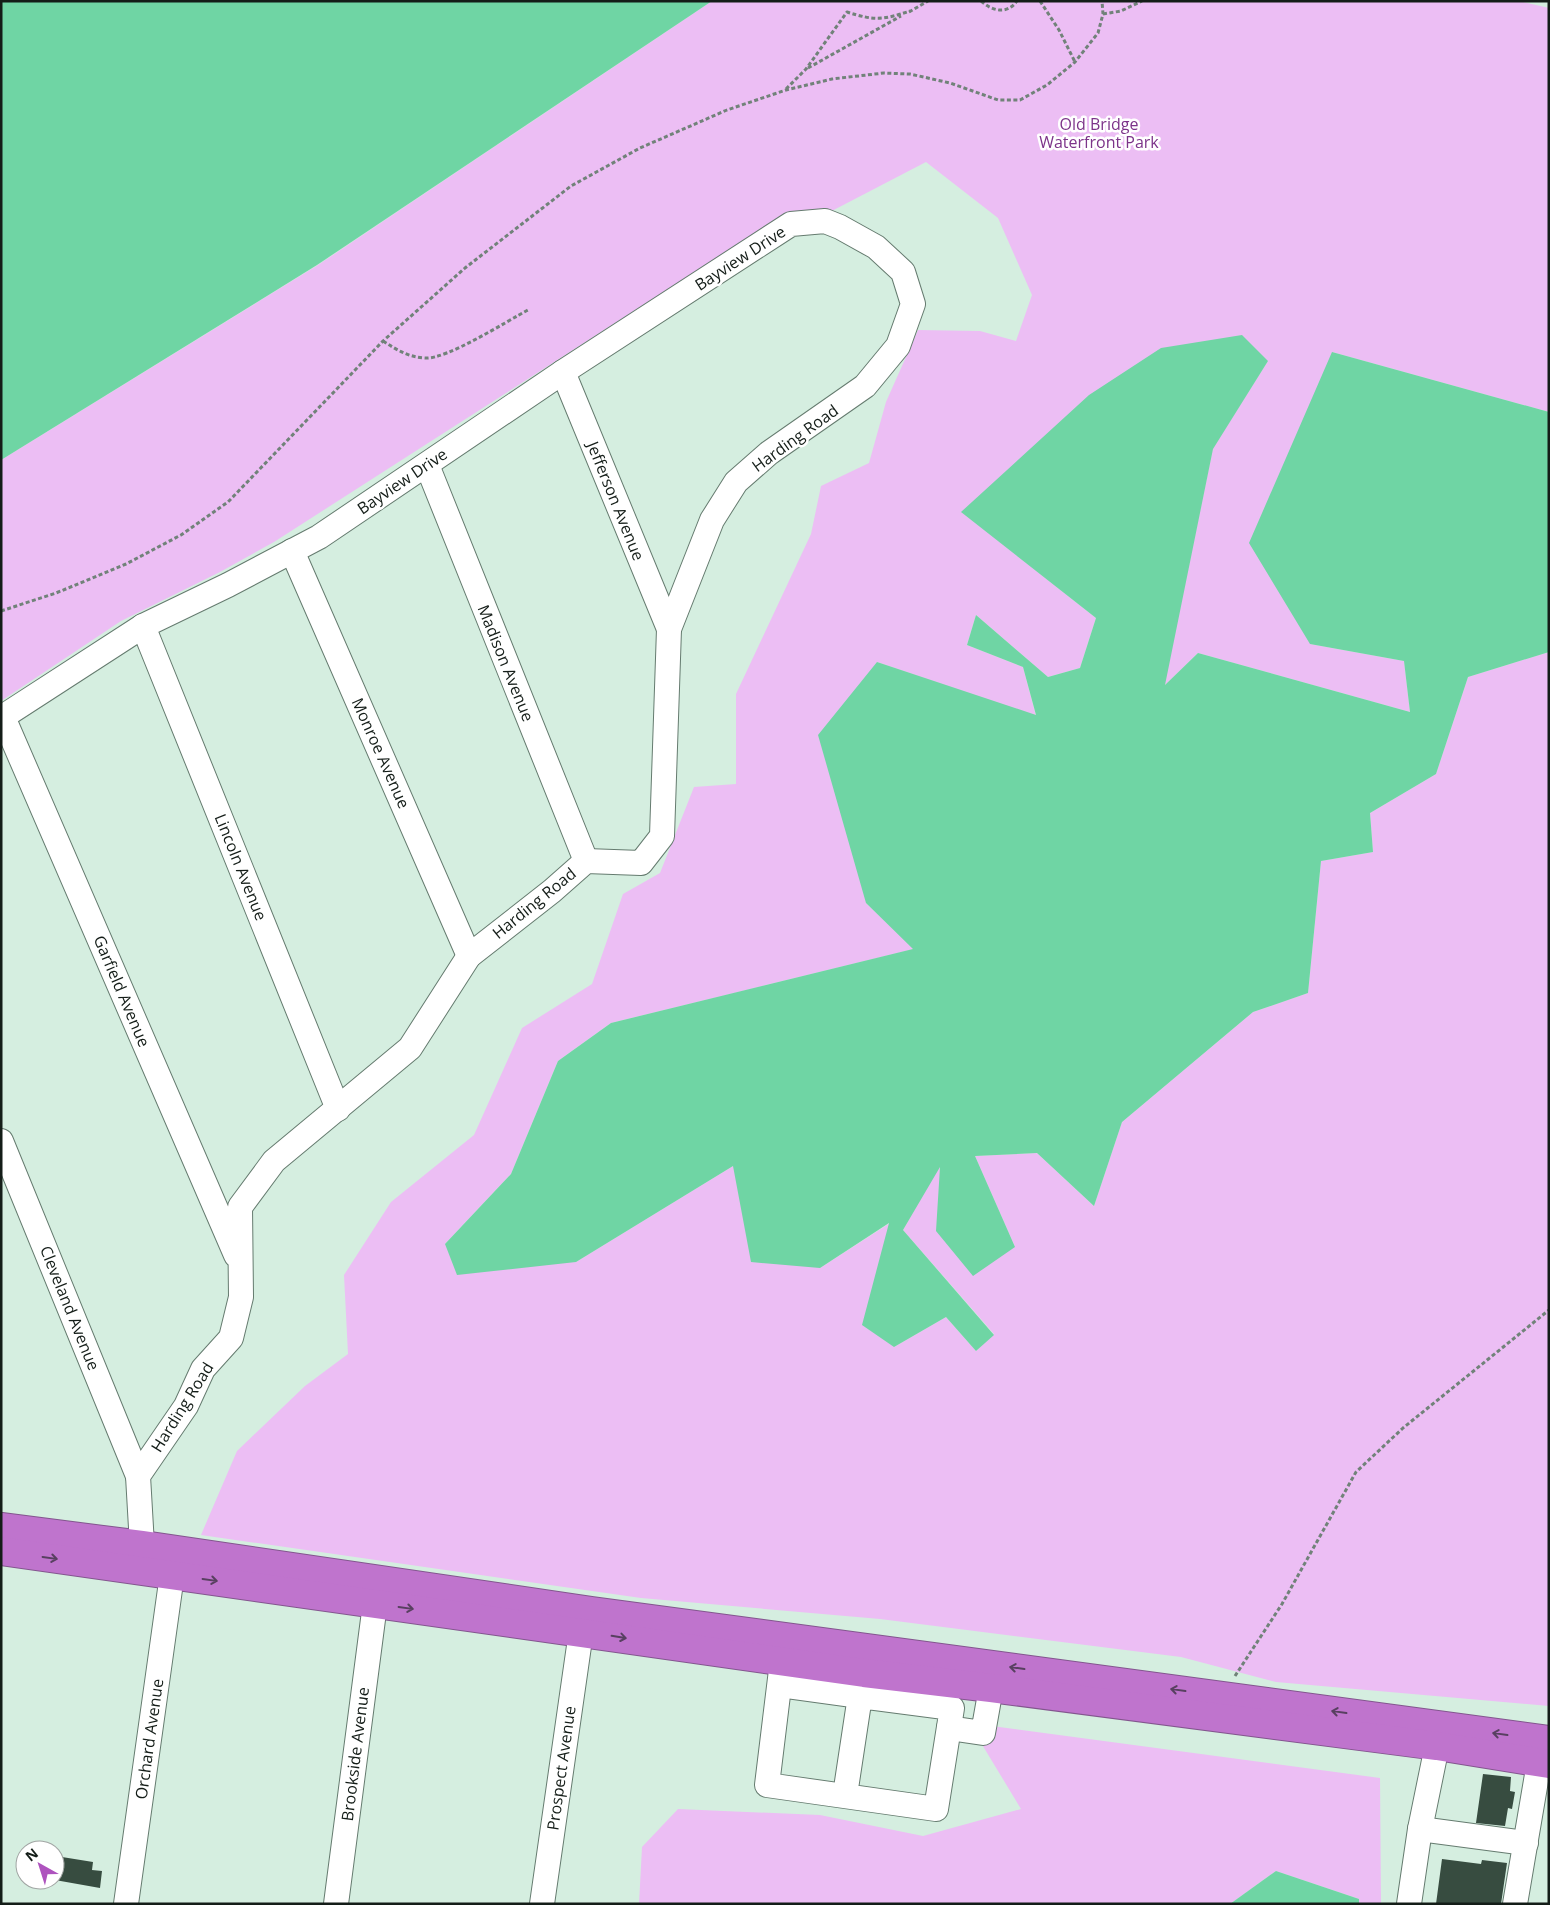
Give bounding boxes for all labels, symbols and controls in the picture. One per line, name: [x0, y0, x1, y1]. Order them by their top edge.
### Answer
park label: Old Bridge Waterfront Park: [1039, 113, 1159, 153]
street label: Bayview Drive: [690, 220, 790, 296]
street label: Harding Road: [747, 399, 843, 477]
street label: Jefferson Avenue: [581, 436, 650, 564]
street label: Bayview Drive: [353, 443, 451, 519]
street label: Madison Avenue: [473, 601, 539, 725]
street label: Monroe Avenue: [347, 694, 415, 812]
street label: Lincoln Avenue: [210, 810, 272, 924]
street label: Harding Road: [487, 862, 581, 944]
street label: Garfield Avenue: [89, 932, 155, 1050]
street label: Cleveland Avenue: [35, 1242, 105, 1374]
street label: Harding Road: [146, 1358, 218, 1456]
one-way arrow: [41, 1553, 57, 1563]
one-way arrow: [202, 1576, 218, 1586]
one-way arrow: [398, 1604, 414, 1614]
one-way arrow: [611, 1633, 627, 1643]
one-way arrow: [1010, 1663, 1026, 1673]
street label: Orchard Avenue: [130, 1677, 168, 1801]
one-way arrow: [1171, 1685, 1187, 1695]
street label: Brookside Avenue: [336, 1686, 374, 1822]
street label: Prospect Avenue: [541, 1704, 581, 1832]
one-way arrow: [1332, 1707, 1348, 1717]
one-way arrow: [1493, 1729, 1509, 1739]
north arrow: [15, 1840, 65, 1890]
text: N: [21, 1844, 42, 1865]

